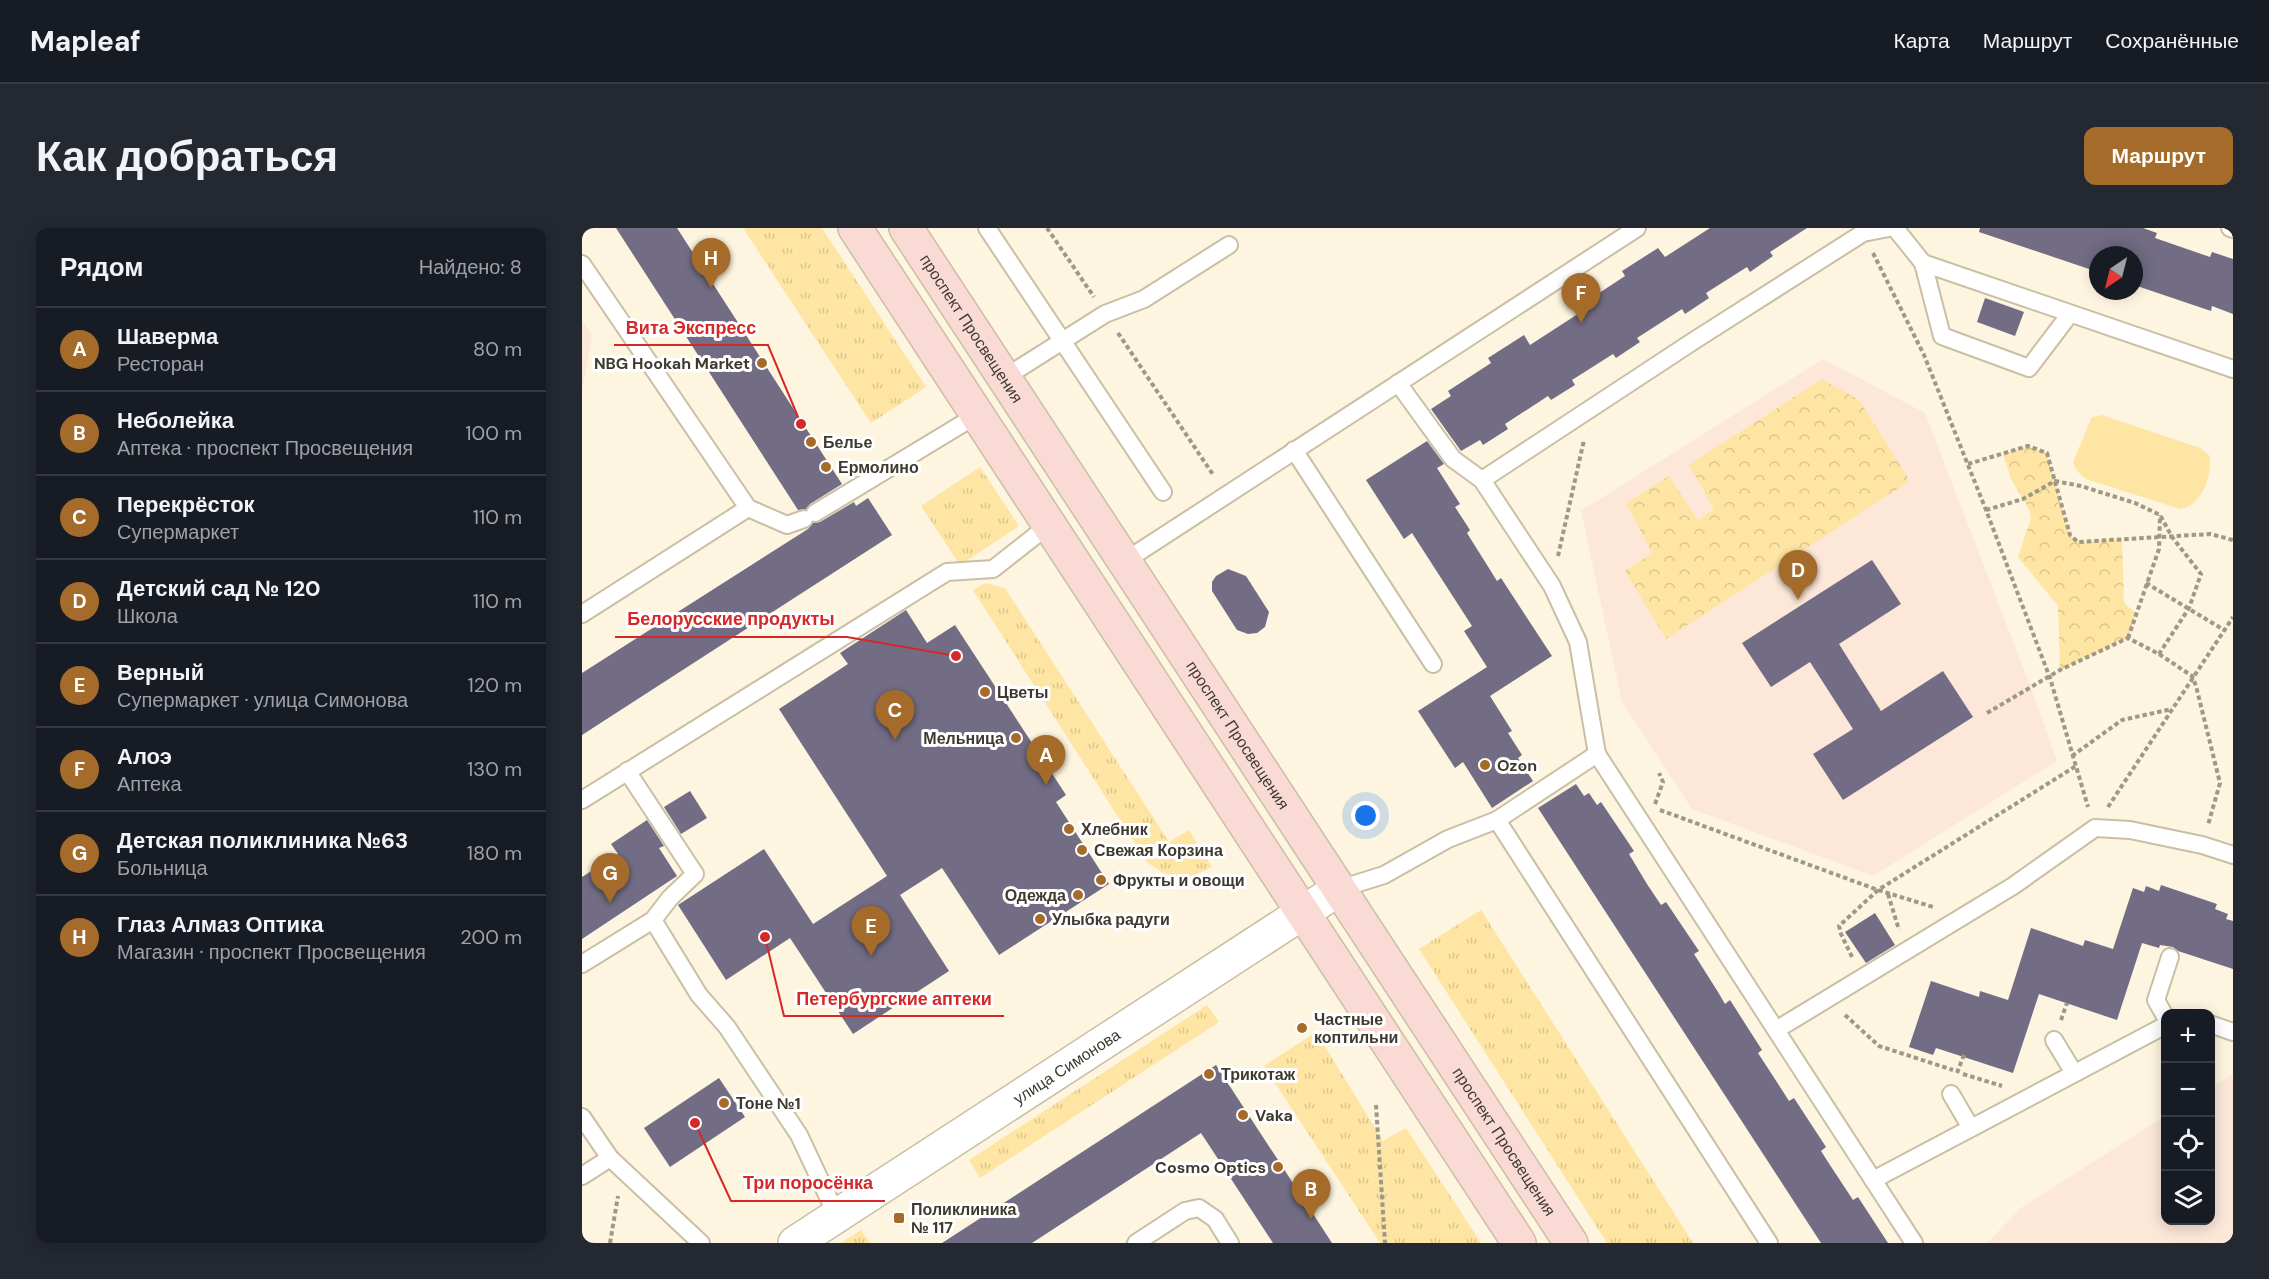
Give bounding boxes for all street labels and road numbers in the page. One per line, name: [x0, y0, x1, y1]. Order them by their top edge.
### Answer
street label: проспект Просвещения: [915, 250, 1028, 407]
street label: проспект Просвещения: [1181, 657, 1294, 814]
street label: улица Симонова: [1009, 1024, 1124, 1109]
street label: проспект Просвещения: [1448, 1063, 1560, 1220]

